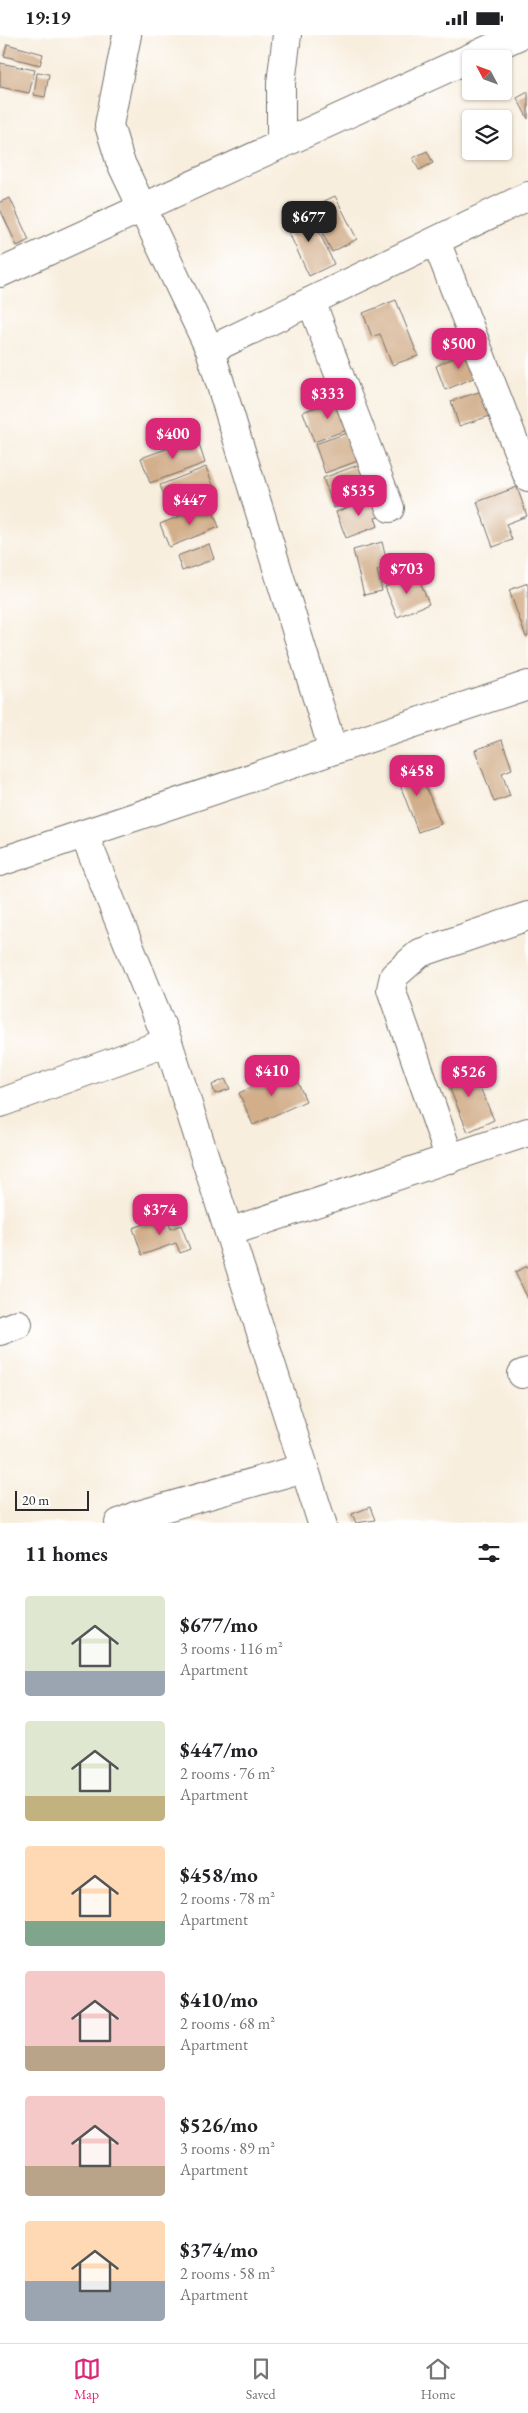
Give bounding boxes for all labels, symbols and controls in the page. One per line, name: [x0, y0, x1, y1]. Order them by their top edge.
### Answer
text: 19:19: [25, 5, 71, 30]
north arrow: [462, 50, 512, 100]
map controls: [462, 50, 512, 160]
button: layers: [462, 110, 512, 160]
pin: $677: [279, 201, 339, 243]
text: $677: [293, 206, 325, 227]
pin: $500: [429, 327, 489, 370]
text: $500: [443, 333, 475, 354]
pin: $333: [298, 377, 358, 420]
text: $333: [312, 383, 344, 404]
pin: $400: [143, 417, 203, 460]
text: $400: [157, 423, 189, 444]
pin: $535: [329, 475, 389, 517]
text: $535: [343, 480, 375, 501]
pin: $447: [160, 483, 220, 526]
text: $447: [174, 489, 206, 510]
pin: $703: [377, 553, 437, 595]
text: $703: [391, 558, 423, 579]
pin: $458: [387, 755, 447, 797]
text: $458: [401, 760, 433, 781]
pin: $410: [242, 1055, 302, 1097]
pin: $526: [439, 1055, 499, 1098]
text: $410: [256, 1060, 288, 1081]
text: $526: [453, 1061, 485, 1082]
pin: $374: [130, 1193, 190, 1236]
text: $374: [144, 1199, 176, 1220]
scale bar: [15, 1488, 89, 1511]
text: 20 m: [22, 1491, 49, 1509]
icon: filters: [475, 1539, 503, 1567]
text: 11 homes: [25, 1540, 108, 1567]
text: $677/mo: [180, 1611, 258, 1638]
icon: home: [65, 1616, 125, 1676]
text: 3 rooms · 116 m²: [180, 1638, 283, 1659]
text: Apartment: [180, 1659, 248, 1680]
text: $447/mo: [180, 1736, 258, 1763]
icon: home: [65, 1741, 125, 1801]
text: 2 rooms · 76 m²: [180, 1763, 275, 1784]
text: Apartment: [180, 1784, 248, 1805]
text: $458/mo: [180, 1861, 258, 1888]
icon: home: [65, 1866, 125, 1926]
text: 2 rooms · 78 m²: [180, 1888, 275, 1909]
text: Apartment: [180, 1909, 248, 1930]
text: $410/mo: [180, 1986, 258, 2013]
icon: home: [65, 1991, 125, 2051]
text: 2 rooms · 68 m²: [180, 2013, 275, 2034]
text: Apartment: [180, 2034, 248, 2055]
text: $526/mo: [180, 2111, 258, 2138]
icon: home: [65, 2116, 125, 2176]
text: 3 rooms · 89 m²: [180, 2138, 275, 2159]
text: Apartment: [180, 2159, 248, 2180]
text: $374/mo: [180, 2236, 258, 2263]
icon: home: [65, 2241, 125, 2301]
text: 2 rooms · 58 m²: [180, 2263, 275, 2284]
text: Apartment: [180, 2284, 248, 2305]
tab: Map: [73, 2355, 101, 2403]
tab: Saved: [246, 2355, 276, 2403]
tab: Home: [421, 2355, 455, 2403]

